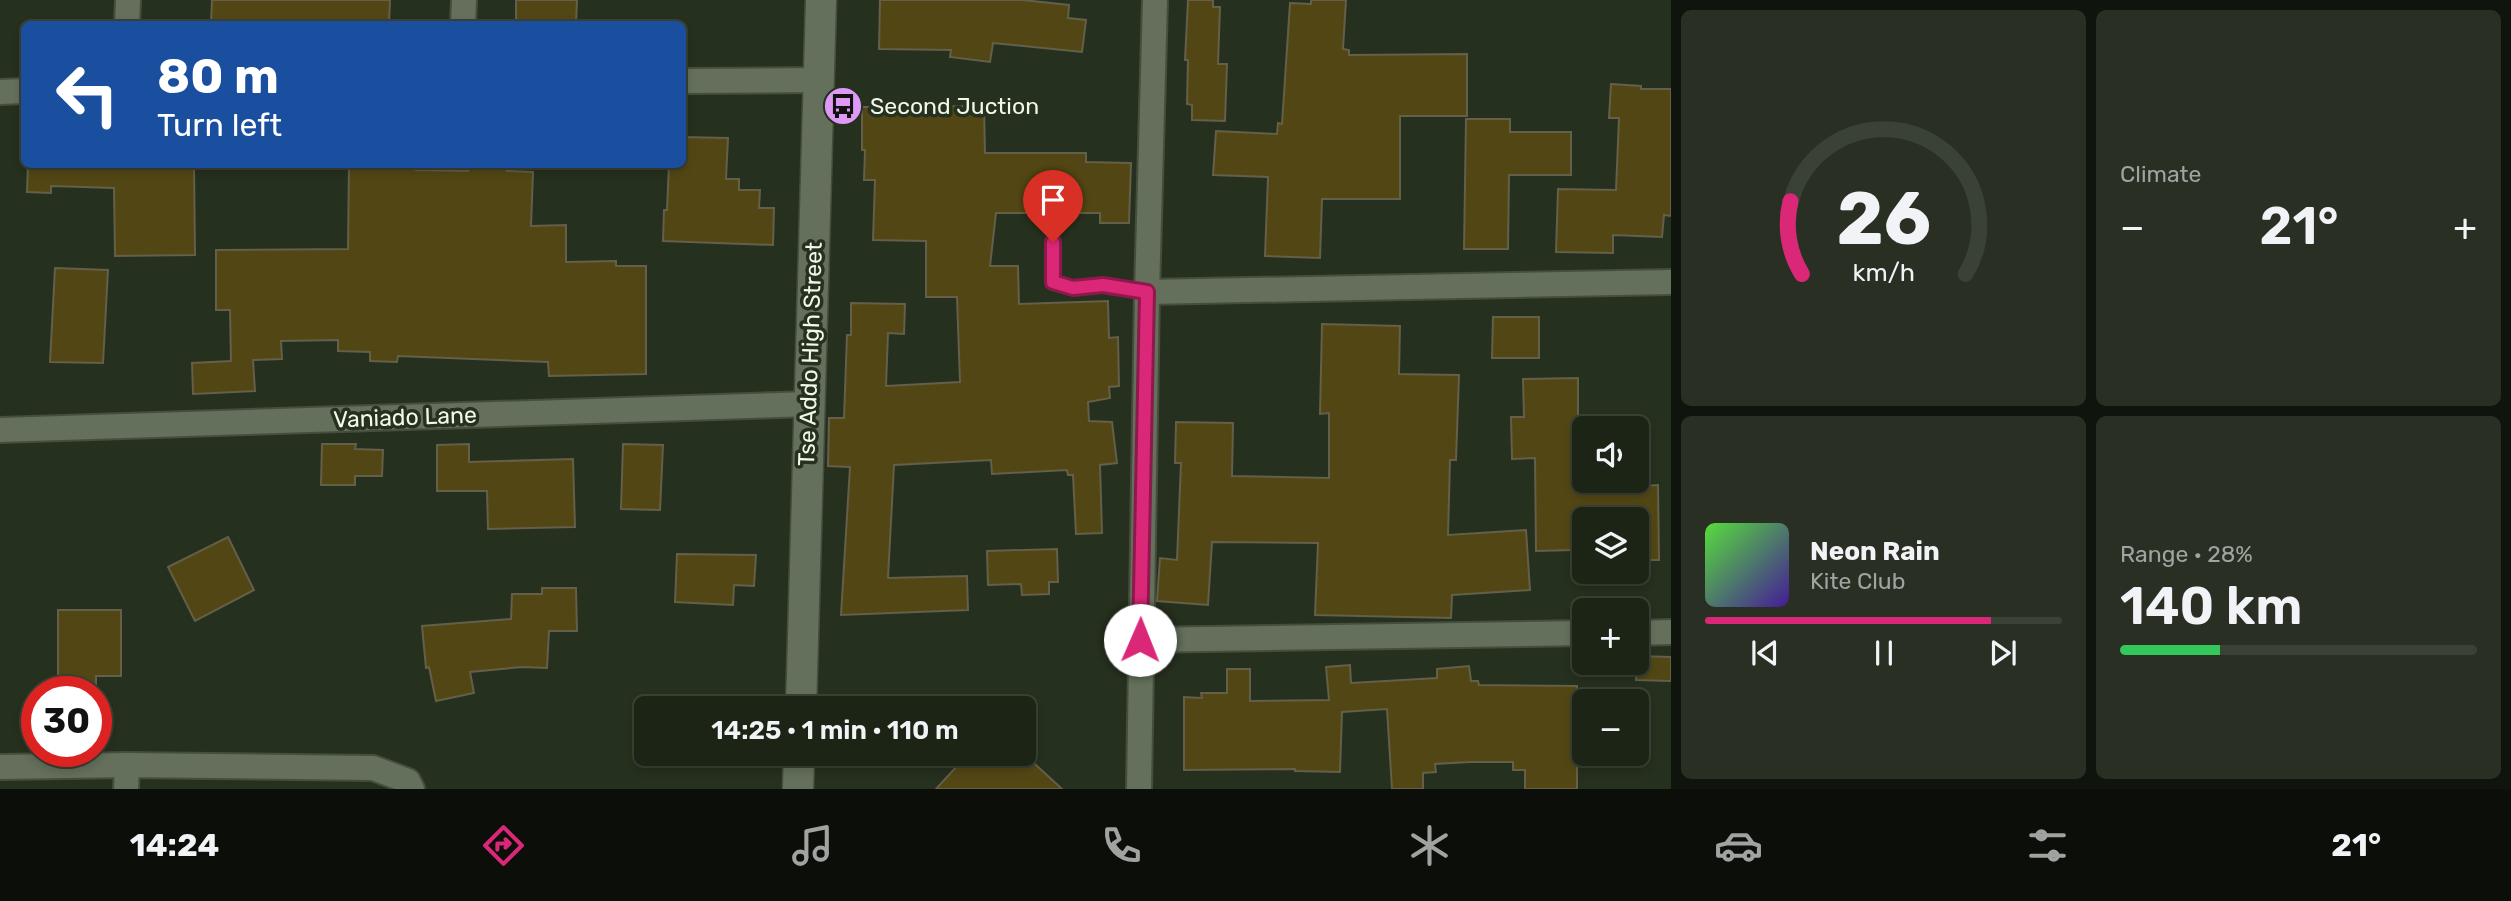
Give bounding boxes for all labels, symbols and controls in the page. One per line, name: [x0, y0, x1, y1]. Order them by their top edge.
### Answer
text: 80 m: [157, 47, 279, 105]
icon: left: [42, 49, 133, 140]
bus stop icon: Second Juction: [822, 85, 864, 127]
place label: Second Juction: [870, 92, 1039, 120]
text: Turn left: [157, 106, 282, 144]
text: Climate: [2120, 160, 2201, 188]
pin: [1023, 170, 1083, 242]
text: 26: [1836, 176, 1931, 262]
icon: arrive: [1034, 181, 1072, 219]
text: 21°: [2260, 195, 2338, 257]
text: −: [2120, 204, 2145, 250]
text: +: [2453, 204, 2477, 250]
street label: Tse Addo High Street: [792, 241, 828, 467]
text: km/h: [1852, 258, 1915, 287]
street label: Vaniado Lane: [333, 401, 477, 433]
map controls: [1572, 416, 1649, 766]
button: sound: [1572, 416, 1649, 493]
button: layers: [1572, 507, 1649, 584]
text: Neon Rain: [1810, 536, 1940, 567]
text: Range · 28%: [2120, 540, 2253, 568]
text: Kite Club: [1810, 567, 1905, 595]
text: 140 km: [2120, 575, 2303, 637]
button: +: [1572, 598, 1649, 675]
position arrow: [1103, 603, 1177, 677]
icon: previous: [1746, 634, 1784, 672]
icon: pause: [1865, 634, 1903, 672]
icon: next: [1984, 634, 2022, 672]
speed limit sign: 30: [21, 676, 112, 767]
button: −: [1572, 689, 1649, 766]
text: 14:25 · 1 min · 110 m: [711, 715, 959, 746]
icon: directions: [479, 821, 528, 870]
icon: music: [788, 821, 837, 870]
icon: phone: [1097, 821, 1146, 870]
icon: climate: [1405, 821, 1454, 870]
icon: car: [1714, 821, 1763, 870]
icon: filters: [2023, 821, 2072, 870]
text: 14:24: [130, 826, 219, 864]
text: 21°: [2331, 826, 2381, 864]

